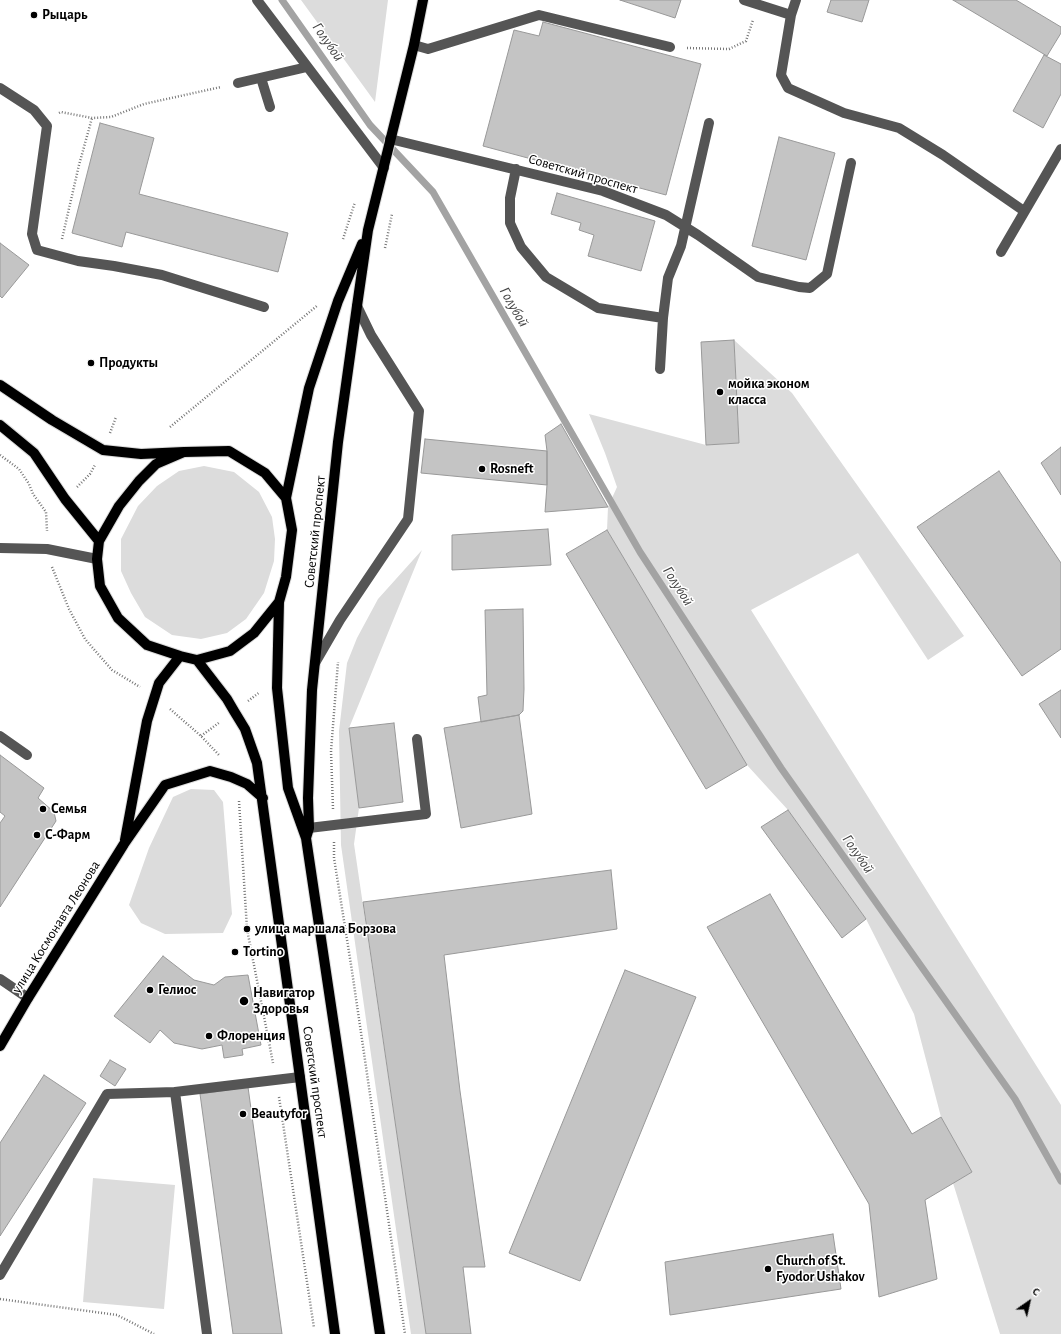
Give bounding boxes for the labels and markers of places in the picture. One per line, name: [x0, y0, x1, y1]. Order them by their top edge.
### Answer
place label: Рыцарь: [42, 7, 88, 23]
marker: Рыцарь: [29, 10, 39, 20]
place label: Продукты: [99, 355, 158, 371]
marker: Продукты: [86, 358, 96, 368]
place label: мойка эконом класса: [728, 376, 810, 408]
marker: мойка эконом класса: [715, 387, 725, 397]
place label: Rosneft: [490, 461, 533, 477]
marker: Rosneft: [477, 464, 487, 474]
place label: Семья: [51, 801, 87, 817]
marker: Семья: [38, 804, 48, 814]
place label: С-Фарм: [45, 827, 90, 843]
marker: С-Фарм: [32, 830, 42, 840]
place label: улица маршала Борзова: [255, 921, 396, 937]
marker: улица маршала Борзова: [242, 924, 252, 934]
place label: Tortino: [243, 944, 284, 960]
marker: Tortino: [230, 947, 240, 957]
place label: Гелиос: [158, 982, 196, 998]
marker: Гелиос: [145, 985, 155, 995]
place label: Навигатор Здоровья: [253, 985, 315, 1018]
marker: Навигатор Здоровья: [238, 995, 250, 1007]
place label: Флоренция: [217, 1028, 286, 1044]
marker: Флоренция: [204, 1031, 214, 1041]
place label: Beautyfor: [251, 1106, 307, 1122]
marker: Beautyfor: [238, 1109, 248, 1119]
place label: Church of St. Fyodor Ushakov: [776, 1253, 865, 1286]
marker: Church of St. Fyodor Ushakov: [763, 1264, 773, 1274]

